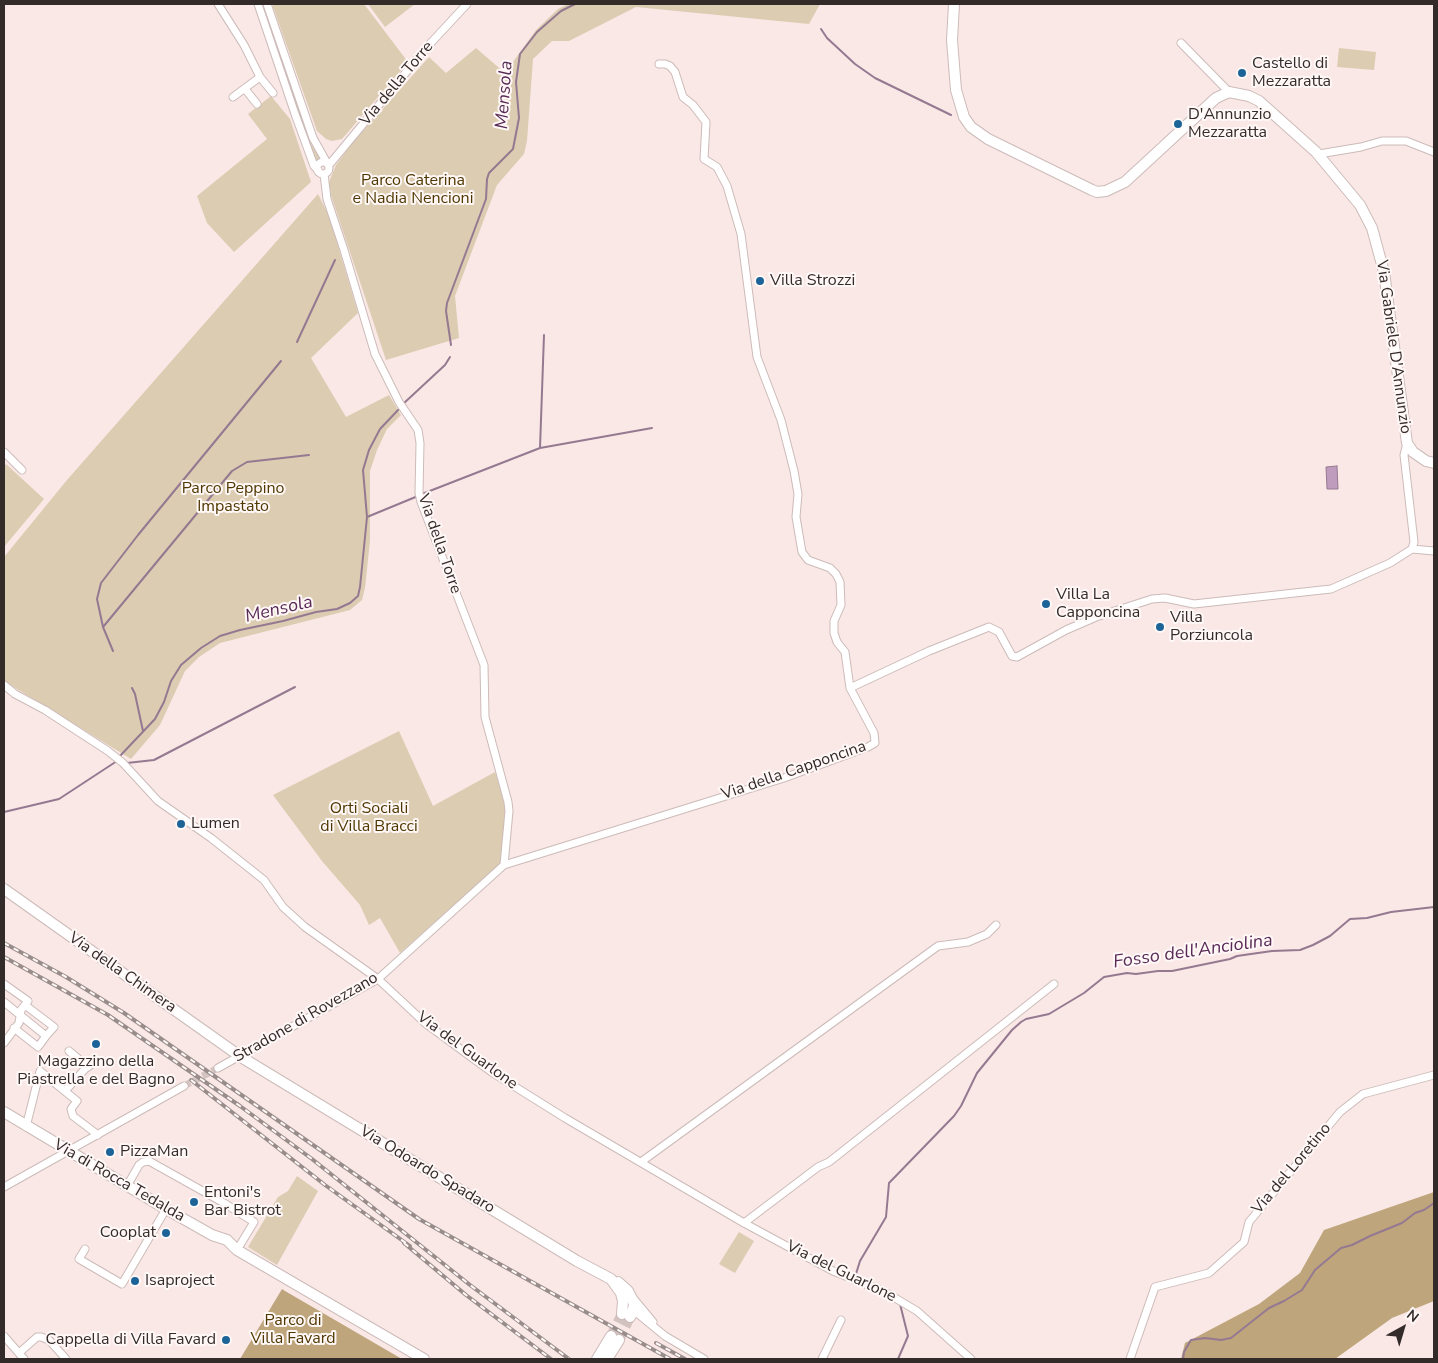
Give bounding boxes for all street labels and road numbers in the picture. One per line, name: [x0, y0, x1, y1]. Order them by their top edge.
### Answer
street label: Via della Torre: [356, 38, 438, 130]
street label: Via Gabriele D'Annunzio: [1371, 259, 1415, 435]
street label: Via della Torre: [413, 492, 465, 596]
street label: Via della Capponcina: [719, 737, 869, 805]
street label: Via della Chimera: [64, 929, 180, 1017]
street label: Stradone di Rovezzano: [230, 969, 382, 1067]
street label: Via del Guarlone: [413, 1008, 521, 1094]
street label: Via del Loretino: [1248, 1120, 1336, 1218]
street label: Via Odoardo Spadaro: [356, 1122, 498, 1218]
street label: Via di Rocca Tedalda: [50, 1136, 188, 1226]
street label: Via del Guarlone: [783, 1237, 899, 1307]

